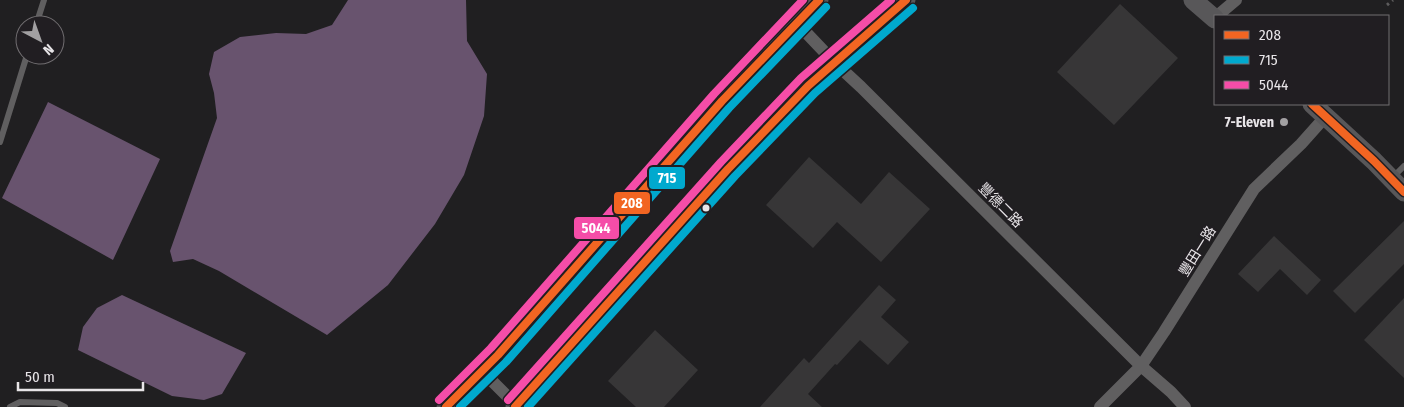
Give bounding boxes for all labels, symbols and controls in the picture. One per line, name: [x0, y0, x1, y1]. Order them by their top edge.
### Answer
north arrow: [15, 15, 65, 65]
legend: [1214, 15, 1389, 105]
text: 208: [1259, 26, 1281, 44]
text: N: [39, 40, 57, 59]
text: 715: [1259, 51, 1278, 69]
text: 5044: [1259, 76, 1288, 94]
place label: 7-Eleven: [1225, 114, 1274, 131]
marker: 7-Eleven: [1278, 116, 1290, 128]
line badge: 715: [648, 166, 686, 190]
text: 715: [658, 170, 676, 187]
street label: 豐德二路: [975, 180, 1026, 231]
line badge: 208: [613, 191, 651, 215]
text: 208: [620, 195, 643, 212]
unlabelled marker: [701, 203, 711, 213]
line badge: 5044: [573, 216, 620, 240]
text: 5044: [582, 220, 610, 237]
street label: 豐田一路: [1175, 223, 1219, 280]
scale bar: [18, 360, 142, 392]
text: 50 m: [25, 368, 55, 386]

